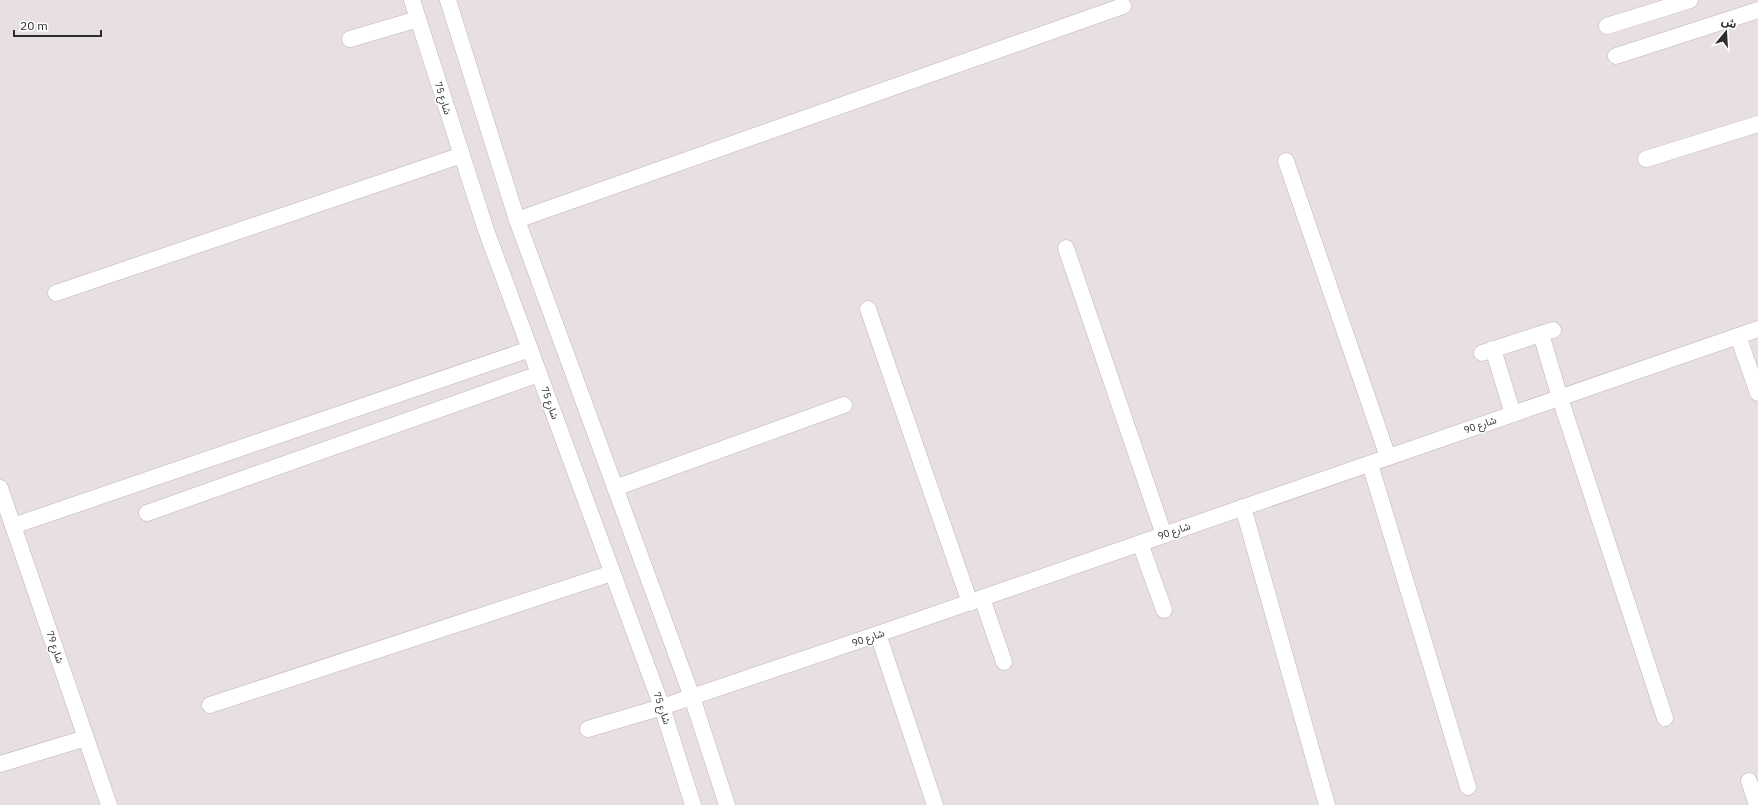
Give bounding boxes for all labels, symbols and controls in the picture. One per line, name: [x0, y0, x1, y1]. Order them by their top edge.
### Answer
scale bar: [14, 12, 101, 38]
north arrow: [1706, 12, 1746, 52]
text: ش: [1720, 14, 1738, 31]
text: 20 m: [20, 18, 48, 33]
street label: شارع 75: [431, 80, 454, 117]
street label: شارع 75: [537, 385, 562, 422]
street label: شارع 90: [1462, 413, 1499, 438]
street label: شارع 90: [1156, 519, 1193, 544]
street label: شارع 90: [850, 626, 887, 651]
street label: شارع 79: [42, 629, 67, 666]
street label: شارع 75: [649, 690, 674, 727]

